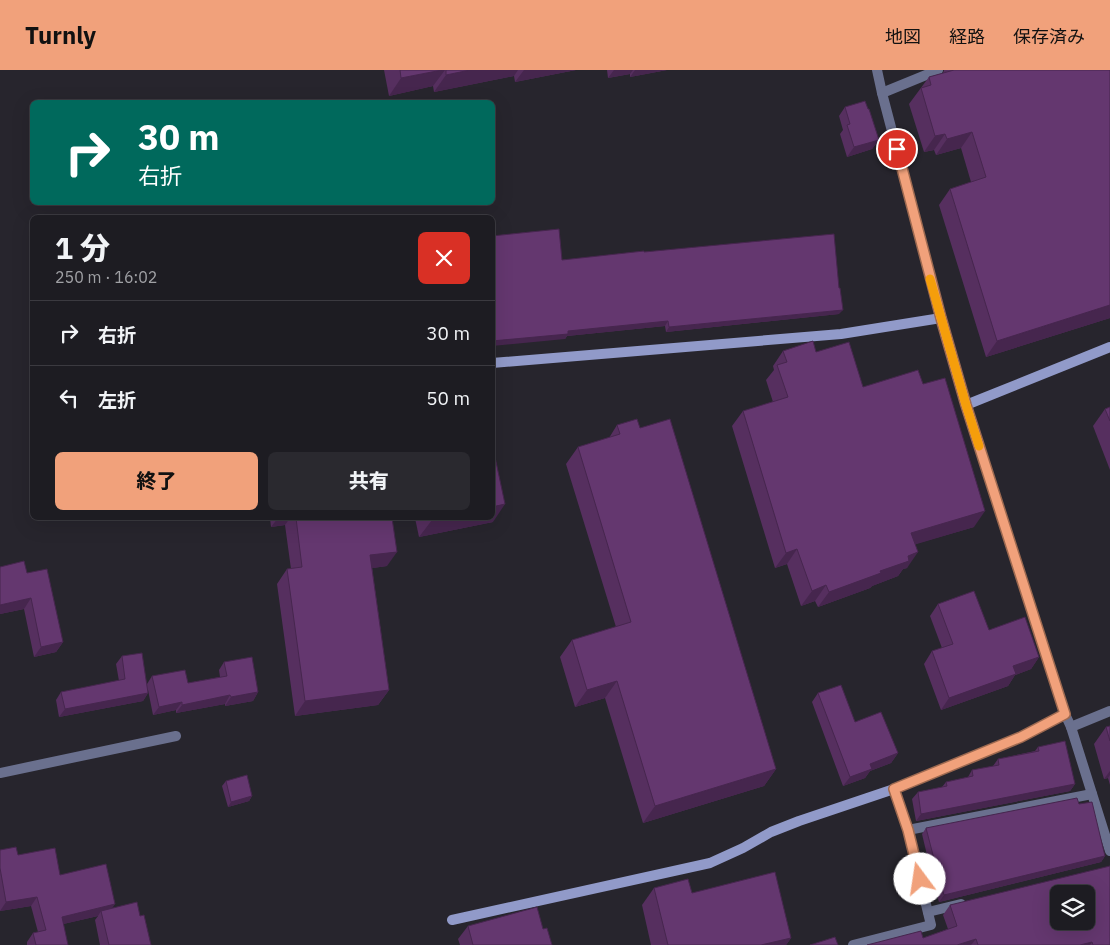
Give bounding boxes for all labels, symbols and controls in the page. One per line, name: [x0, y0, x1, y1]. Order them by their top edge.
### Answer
text: Turnly: [25, 19, 96, 51]
text: 地図: [885, 25, 921, 48]
text: 経路: [949, 25, 985, 48]
text: 保存済み: [1013, 25, 1085, 48]
text: 30 m: [138, 114, 220, 160]
icon: right: [55, 120, 120, 185]
pin: [876, 128, 918, 170]
icon: arrive: [883, 135, 911, 163]
text: 右折: [138, 161, 182, 190]
text: 1 分: [55, 228, 110, 267]
button: close: [418, 232, 470, 284]
text: 250 m · 16:02: [55, 267, 157, 287]
icon: right: [55, 319, 83, 347]
text: 30 m: [426, 321, 470, 345]
text: 右折: [98, 323, 136, 347]
icon: left: [55, 384, 83, 412]
text: 50 m: [426, 386, 470, 410]
text: 左折: [98, 388, 136, 412]
button: 終了: [55, 452, 258, 510]
button: 共有: [268, 452, 470, 510]
position arrow: [893, 852, 945, 904]
map controls: [1050, 885, 1095, 930]
button: layers: [1050, 885, 1095, 930]

